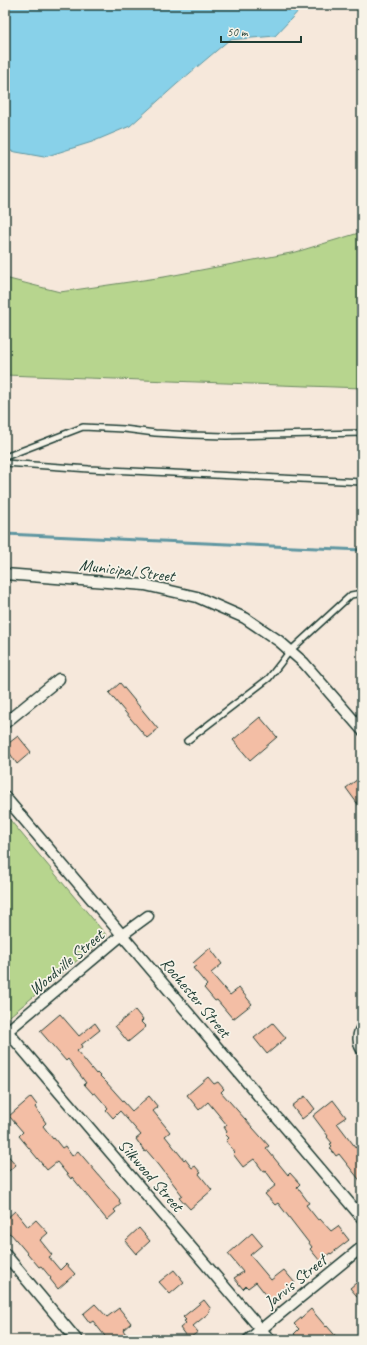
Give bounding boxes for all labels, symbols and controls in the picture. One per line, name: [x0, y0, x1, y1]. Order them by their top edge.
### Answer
scale bar: [221, 18, 301, 44]
text: 50 m: [227, 24, 249, 40]
street label: Municipal Street: [78, 554, 178, 587]
street label: Woodville Street: [24, 923, 110, 1000]
street label: Rochester Street: [156, 953, 237, 1043]
street label: Silkwood Street: [113, 1135, 189, 1218]
street label: Jarvis Street: [259, 1248, 333, 1314]

